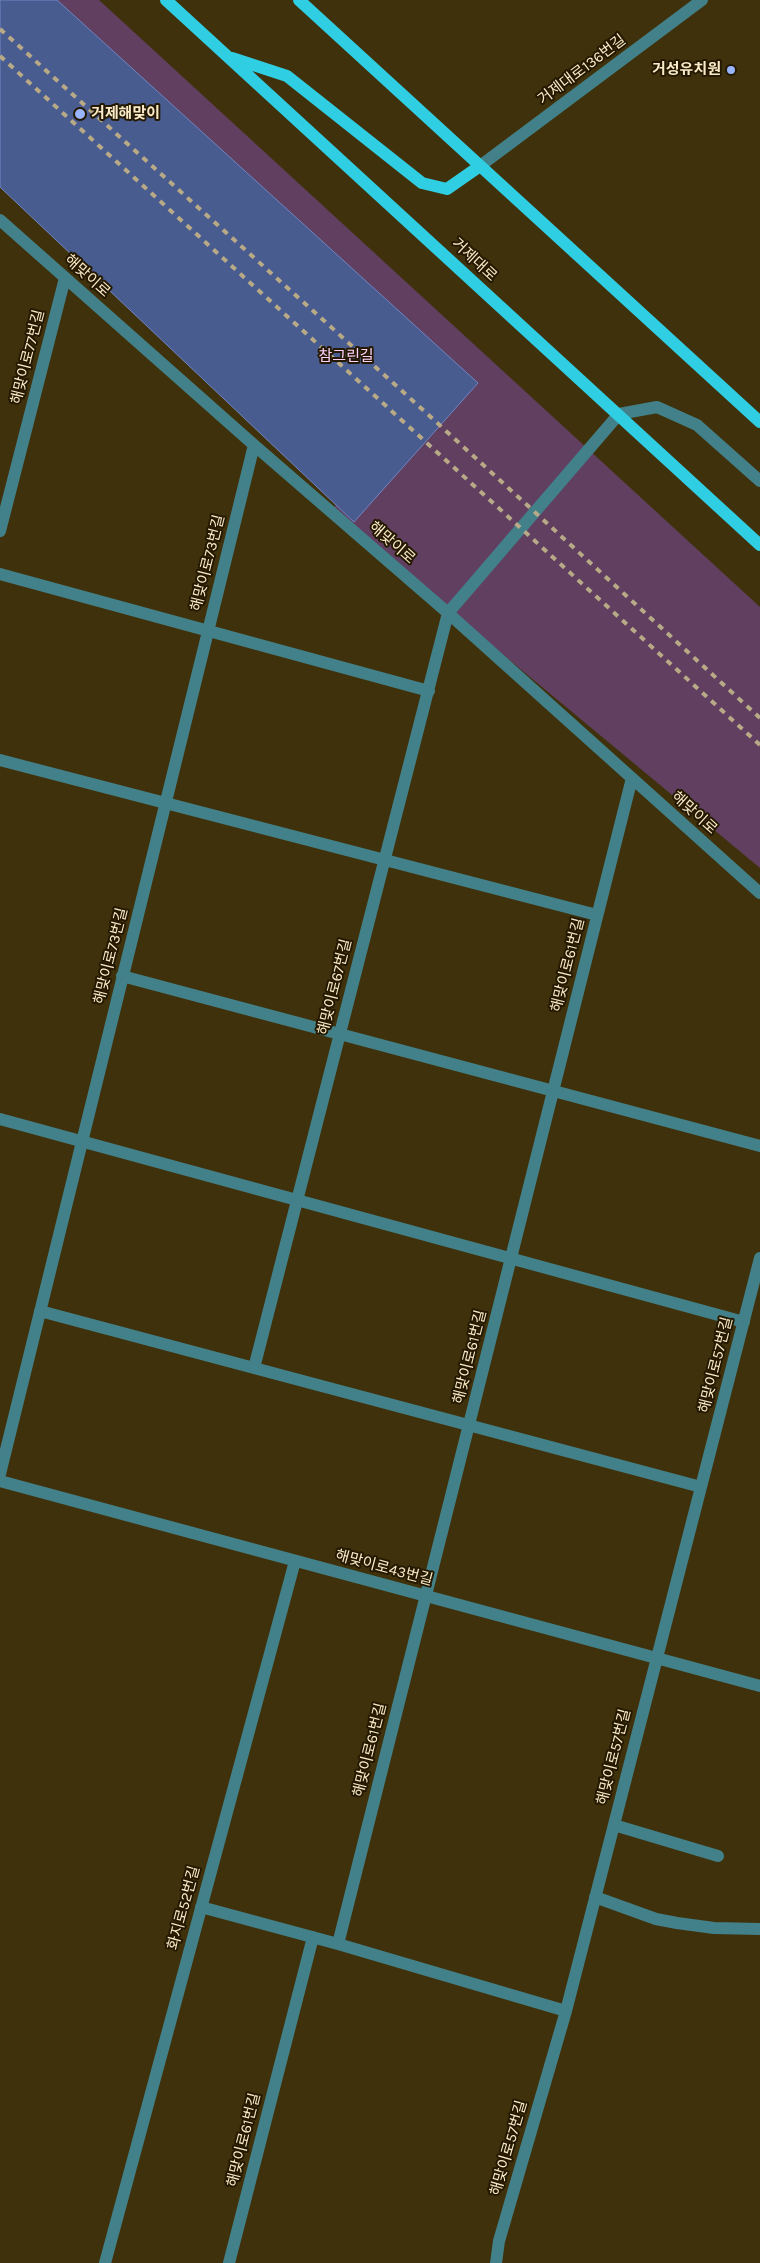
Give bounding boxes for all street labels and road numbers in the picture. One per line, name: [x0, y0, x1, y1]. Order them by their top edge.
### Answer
street label: 거제대로136번길: [535, 31, 629, 109]
street label: 거제대로: [448, 235, 500, 285]
street label: 해맞이로: [60, 251, 114, 301]
street label: 해맞이로77번길: [8, 308, 48, 406]
street label: 해맞이로73번길: [187, 513, 229, 613]
street label: 해맞이로: [365, 518, 419, 568]
street label: 해맞이로: [667, 788, 721, 838]
street label: 해맞이로73번길: [90, 906, 132, 1006]
street label: 해맞이로61번길: [548, 916, 588, 1014]
street label: 해맞이로67번길: [314, 937, 356, 1037]
street label: 해맞이로61번길: [450, 1308, 490, 1406]
street label: 해맞이로57번길: [695, 1315, 737, 1415]
street label: 해맞이로43번길: [333, 1546, 435, 1590]
street label: 해맞이로61번길: [350, 1701, 390, 1799]
street label: 해맞이로57번길: [593, 1707, 635, 1807]
street label: 화지로52번길: [164, 1864, 204, 1952]
street label: 해맞이로61번길: [224, 2091, 264, 2189]
street label: 해맞이로57번길: [487, 2098, 531, 2198]

